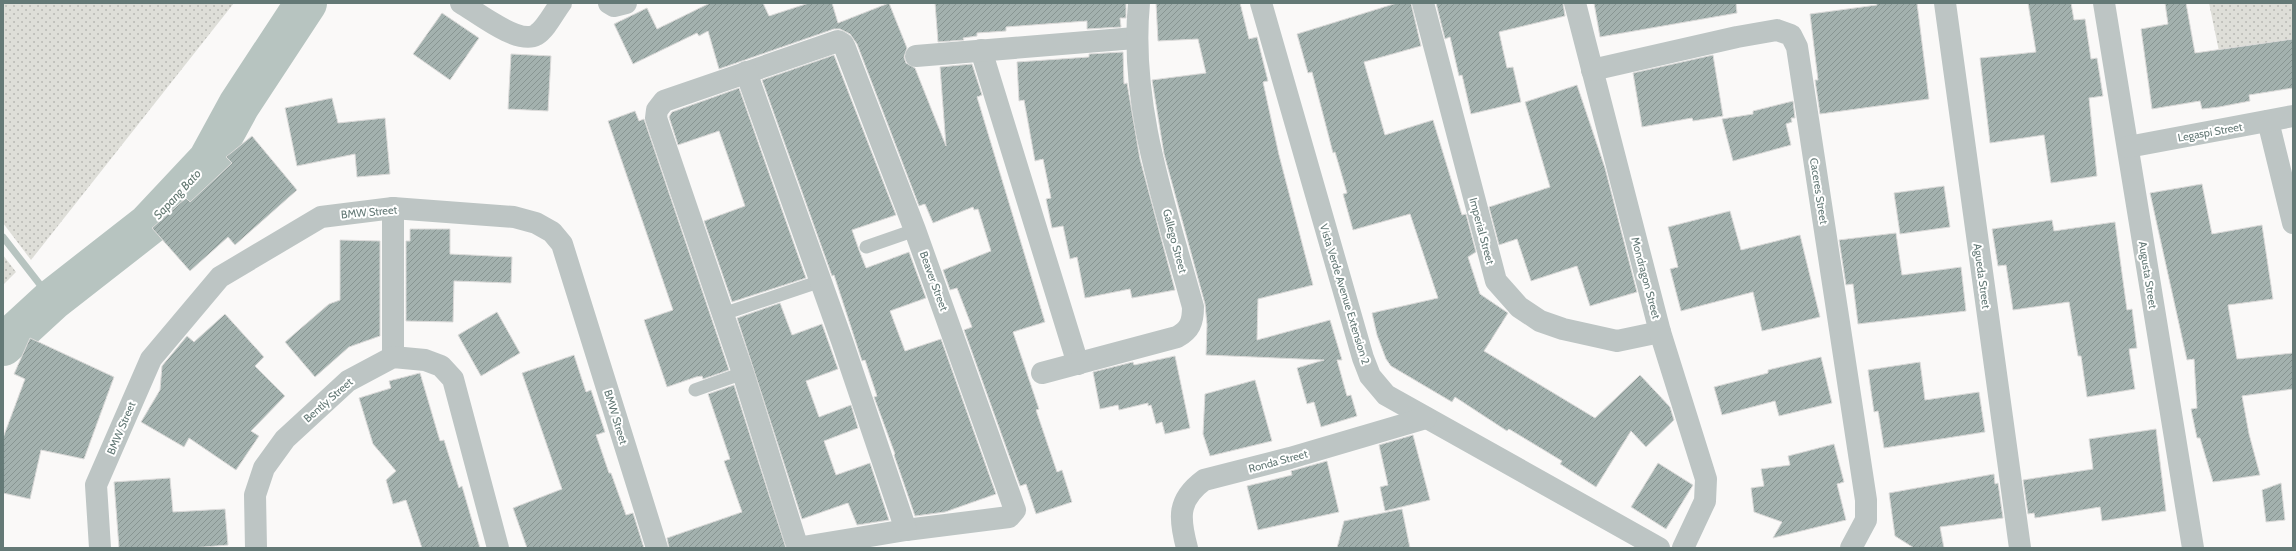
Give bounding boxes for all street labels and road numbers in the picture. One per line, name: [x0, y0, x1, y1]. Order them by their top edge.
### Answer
street label: Legaspi Street: [2177, 119, 2244, 145]
street label: Caceres Street: [1807, 157, 1831, 225]
street label: Imperial Street: [1466, 196, 1498, 266]
street label: BMW Street: [340, 203, 398, 221]
street label: Gallego Street: [1160, 207, 1190, 275]
street label: Vista Verde Avenue Extension 2: [1317, 222, 1373, 366]
street label: Mondragon Street: [1628, 236, 1664, 321]
street label: Augusta Street: [2136, 240, 2160, 310]
street label: Agueda Street: [1970, 242, 1994, 310]
street label: Beaver Street: [917, 249, 951, 313]
street label: Bently Street: [300, 375, 356, 425]
street label: BMW Street: [601, 388, 631, 446]
street label: BMW Street: [104, 399, 139, 457]
street label: Ronda Street: [1247, 446, 1309, 476]

